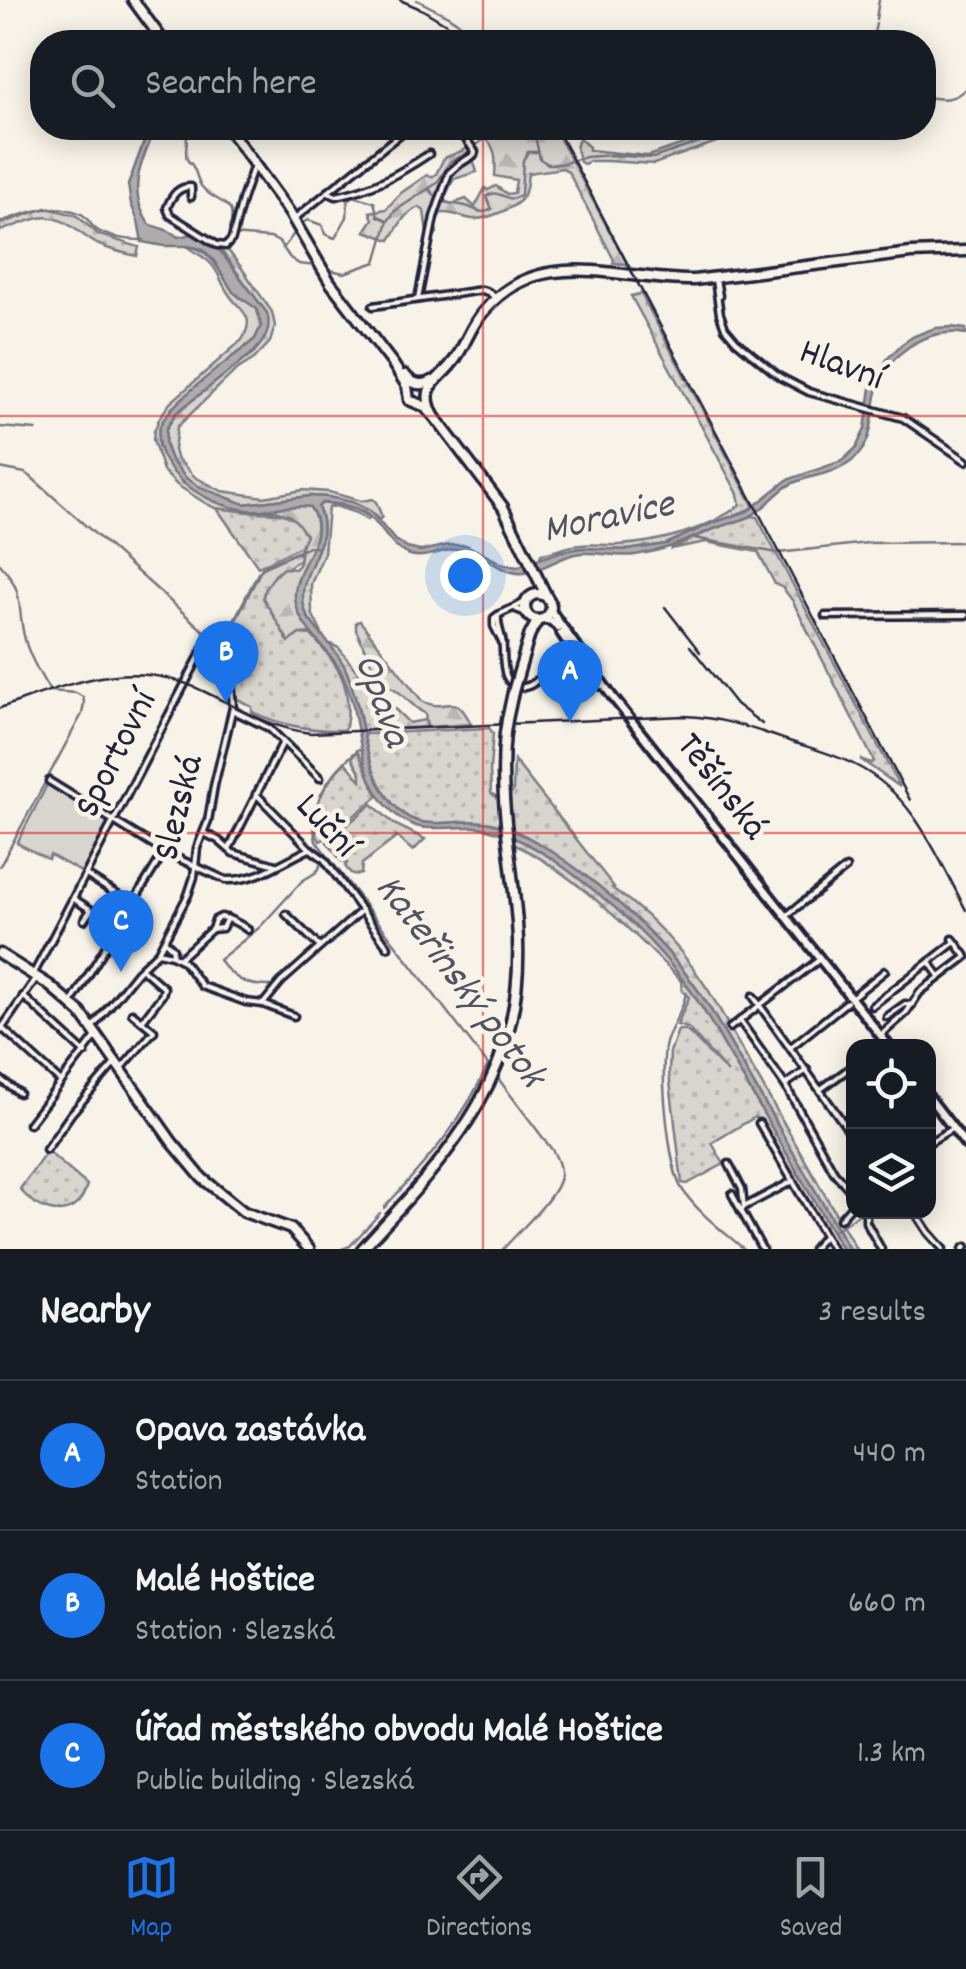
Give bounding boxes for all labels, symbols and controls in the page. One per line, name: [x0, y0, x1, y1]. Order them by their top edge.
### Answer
search box: [30, 30, 936, 140]
icon: search: [65, 58, 120, 113]
text: Search here: [145, 58, 317, 113]
street label: Hlavní: [791, 326, 894, 409]
water label: Moravice: [538, 478, 682, 562]
your location: [440, 550, 491, 601]
pin: B: [194, 620, 258, 703]
pin: A: [538, 640, 602, 722]
water label: Opava: [336, 646, 423, 758]
street label: Sportovní: [62, 679, 175, 828]
street label: Těšínská: [660, 723, 780, 853]
street label: Slezská: [141, 749, 221, 867]
street label: Luční: [280, 782, 372, 874]
water label: Kateřinský potok: [359, 864, 559, 1104]
pin: C: [88, 890, 154, 972]
map controls: [846, 1039, 936, 1219]
button: locate: [846, 1039, 936, 1129]
button: layers: [846, 1129, 936, 1219]
text: Nearby: [40, 1284, 150, 1344]
text: 3 results: [818, 1291, 926, 1337]
text: Opava zastávka: [135, 1405, 365, 1460]
text: A: [64, 1432, 81, 1478]
text: 440 m: [853, 1432, 926, 1478]
text: Station: [135, 1460, 223, 1506]
text: Malé Hoštice: [135, 1555, 315, 1610]
text: B: [65, 1582, 80, 1628]
text: 660 m: [848, 1582, 926, 1628]
text: Station · Slezská: [135, 1610, 335, 1656]
text: Úřad městského obvodu Malé Hoštice: [135, 1705, 663, 1760]
text: C: [65, 1732, 80, 1778]
text: 1.3 km: [857, 1732, 926, 1778]
text: Public building · Slezská: [135, 1760, 414, 1806]
tab: Map: [124, 1850, 179, 1950]
tab: Directions: [426, 1850, 532, 1950]
tab: Saved: [780, 1850, 842, 1950]

